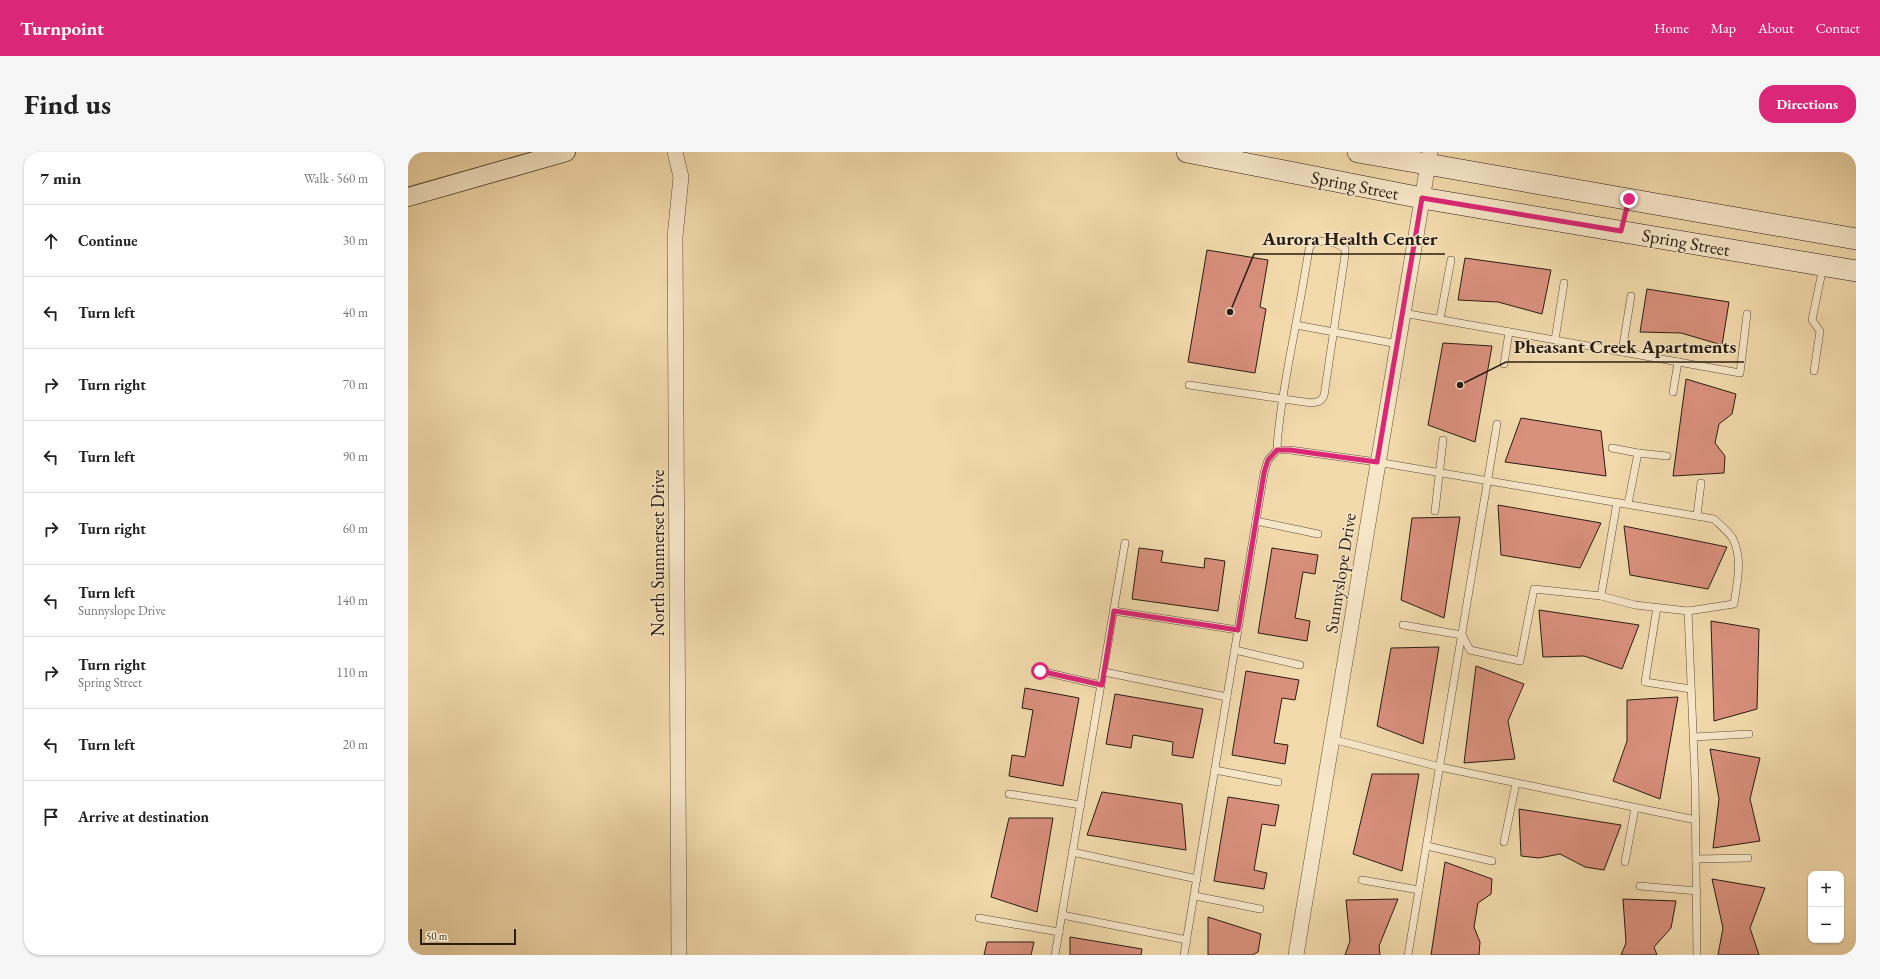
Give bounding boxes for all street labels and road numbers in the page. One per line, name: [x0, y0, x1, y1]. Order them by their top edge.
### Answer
street label: Spring Street: [1309, 165, 1401, 205]
street label: Spring Street: [1640, 223, 1732, 261]
street label: North Summerset Drive: [646, 469, 669, 637]
street label: Sunnyslope Drive: [1319, 511, 1361, 635]

